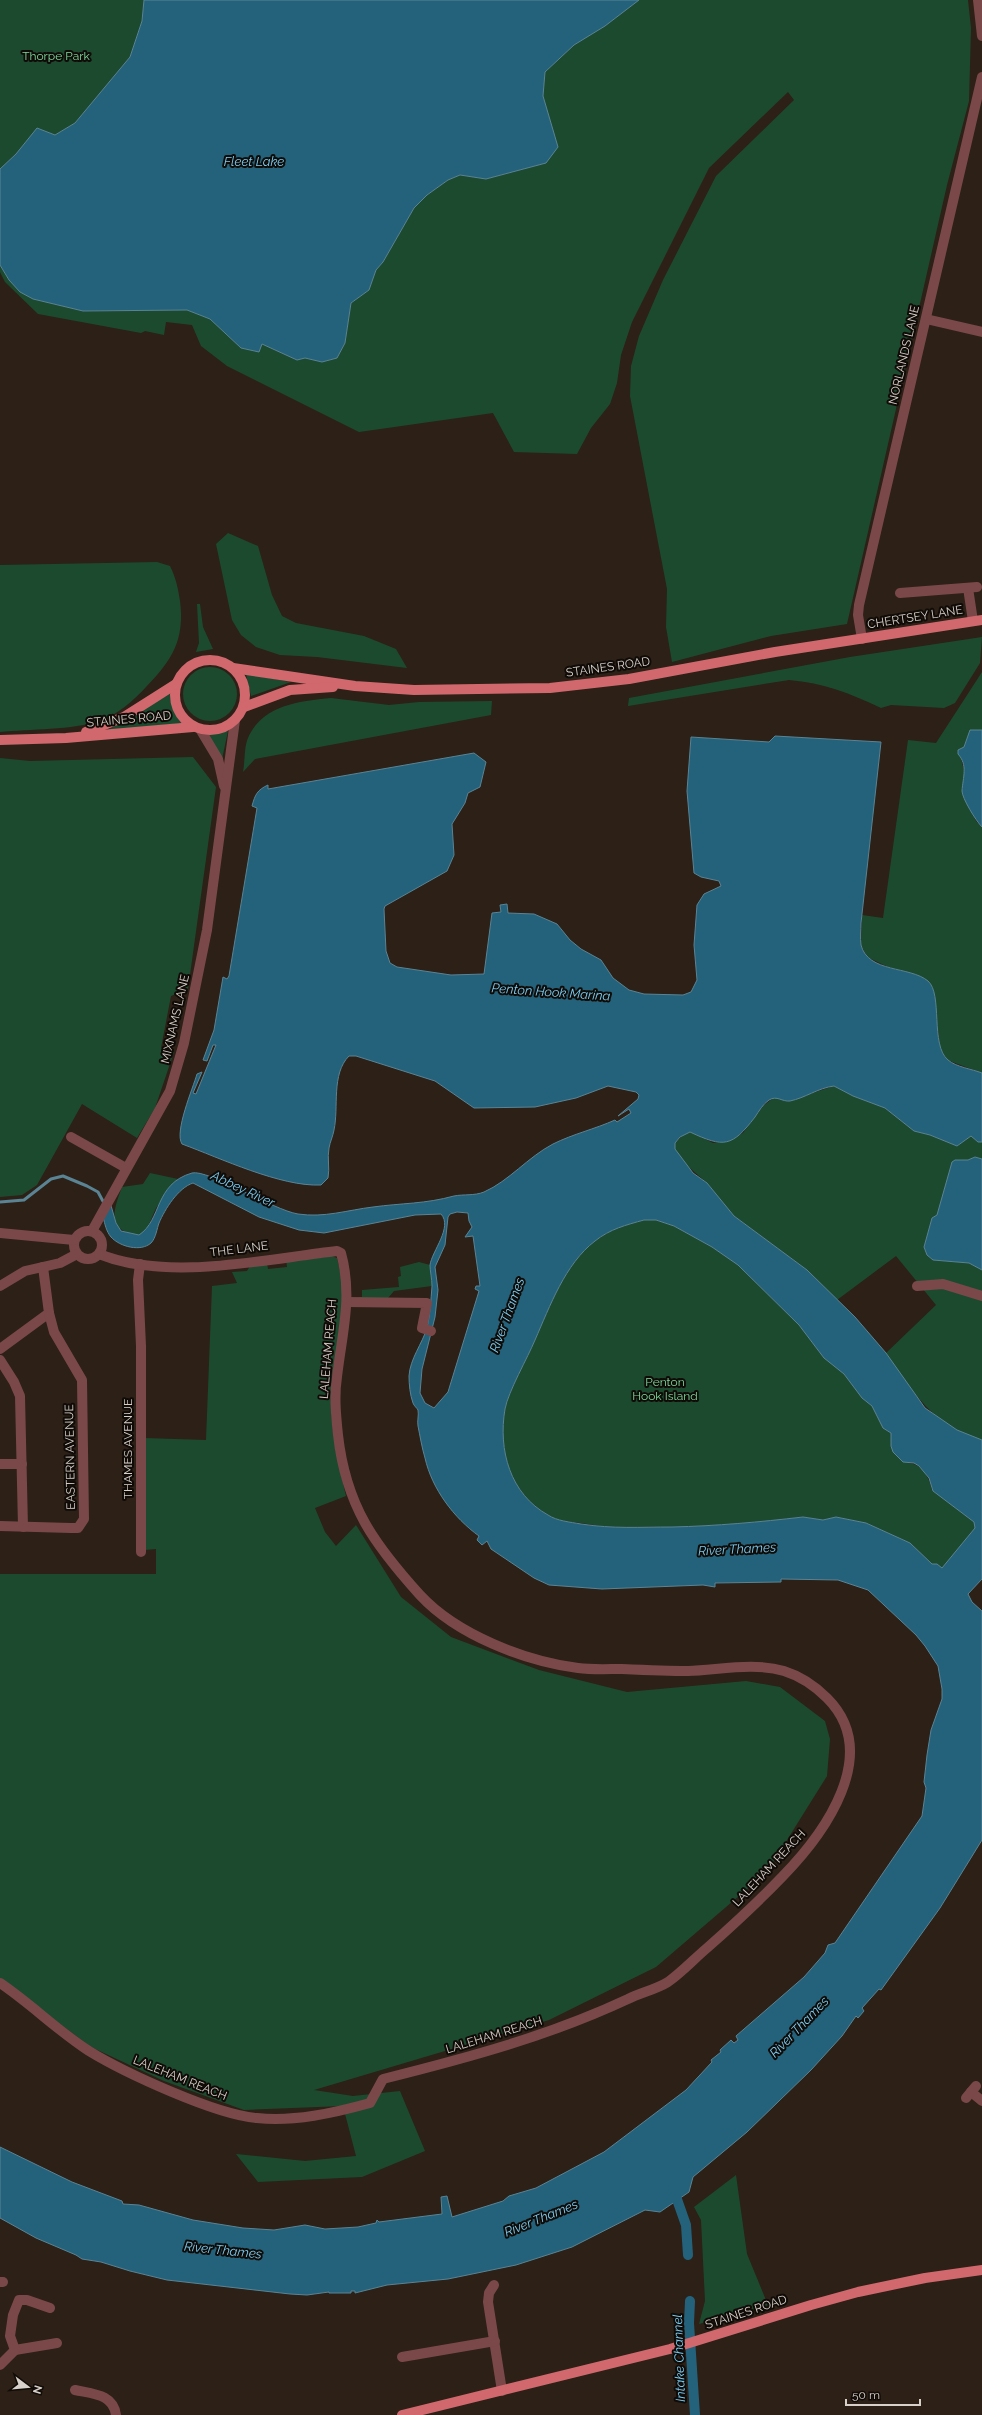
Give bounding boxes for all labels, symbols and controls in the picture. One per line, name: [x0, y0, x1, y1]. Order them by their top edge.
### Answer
park label: Thorpe Park: [22, 49, 90, 63]
water label: Fleet Lake: [224, 154, 284, 169]
street label: NORLANDS LANE: [886, 304, 922, 406]
street label: CHERTSEY LANE: [866, 603, 964, 631]
street label: STAINES ROAD: [565, 654, 651, 680]
street label: STAINES ROAD: [86, 708, 172, 730]
street label: MIXNAMS LANE: [158, 973, 192, 1065]
water label: Penton Hook Marina: [491, 980, 611, 1004]
water label: Abbey River: [208, 1167, 278, 1211]
street label: THE LANE: [209, 1239, 269, 1259]
water label: River Thames: [487, 1276, 527, 1354]
street label: LALEHAM REACH: [317, 1299, 339, 1399]
park label: Penton Hook Island: [632, 1375, 698, 1403]
street label: THAMES AVENUE: [121, 1399, 135, 1499]
street label: EASTERN AVENUE: [62, 1404, 78, 1510]
water label: River Thames: [698, 1539, 776, 1559]
street label: LALEHAM REACH: [730, 1827, 808, 1909]
water label: River Thames: [766, 1994, 832, 2060]
street label: LALEHAM REACH: [444, 2014, 544, 2056]
street label: LALEHAM REACH: [131, 2053, 229, 2103]
water label: River Thames: [502, 2196, 580, 2240]
water label: River Thames: [183, 2238, 263, 2262]
street label: STAINES ROAD: [703, 2292, 789, 2332]
water label: Intake Channel: [670, 2313, 688, 2402]
north arrow: [8, 2367, 48, 2407]
scale bar: [846, 2381, 920, 2407]
text: N: [30, 2384, 45, 2395]
text: 50 m: [852, 2388, 880, 2402]

